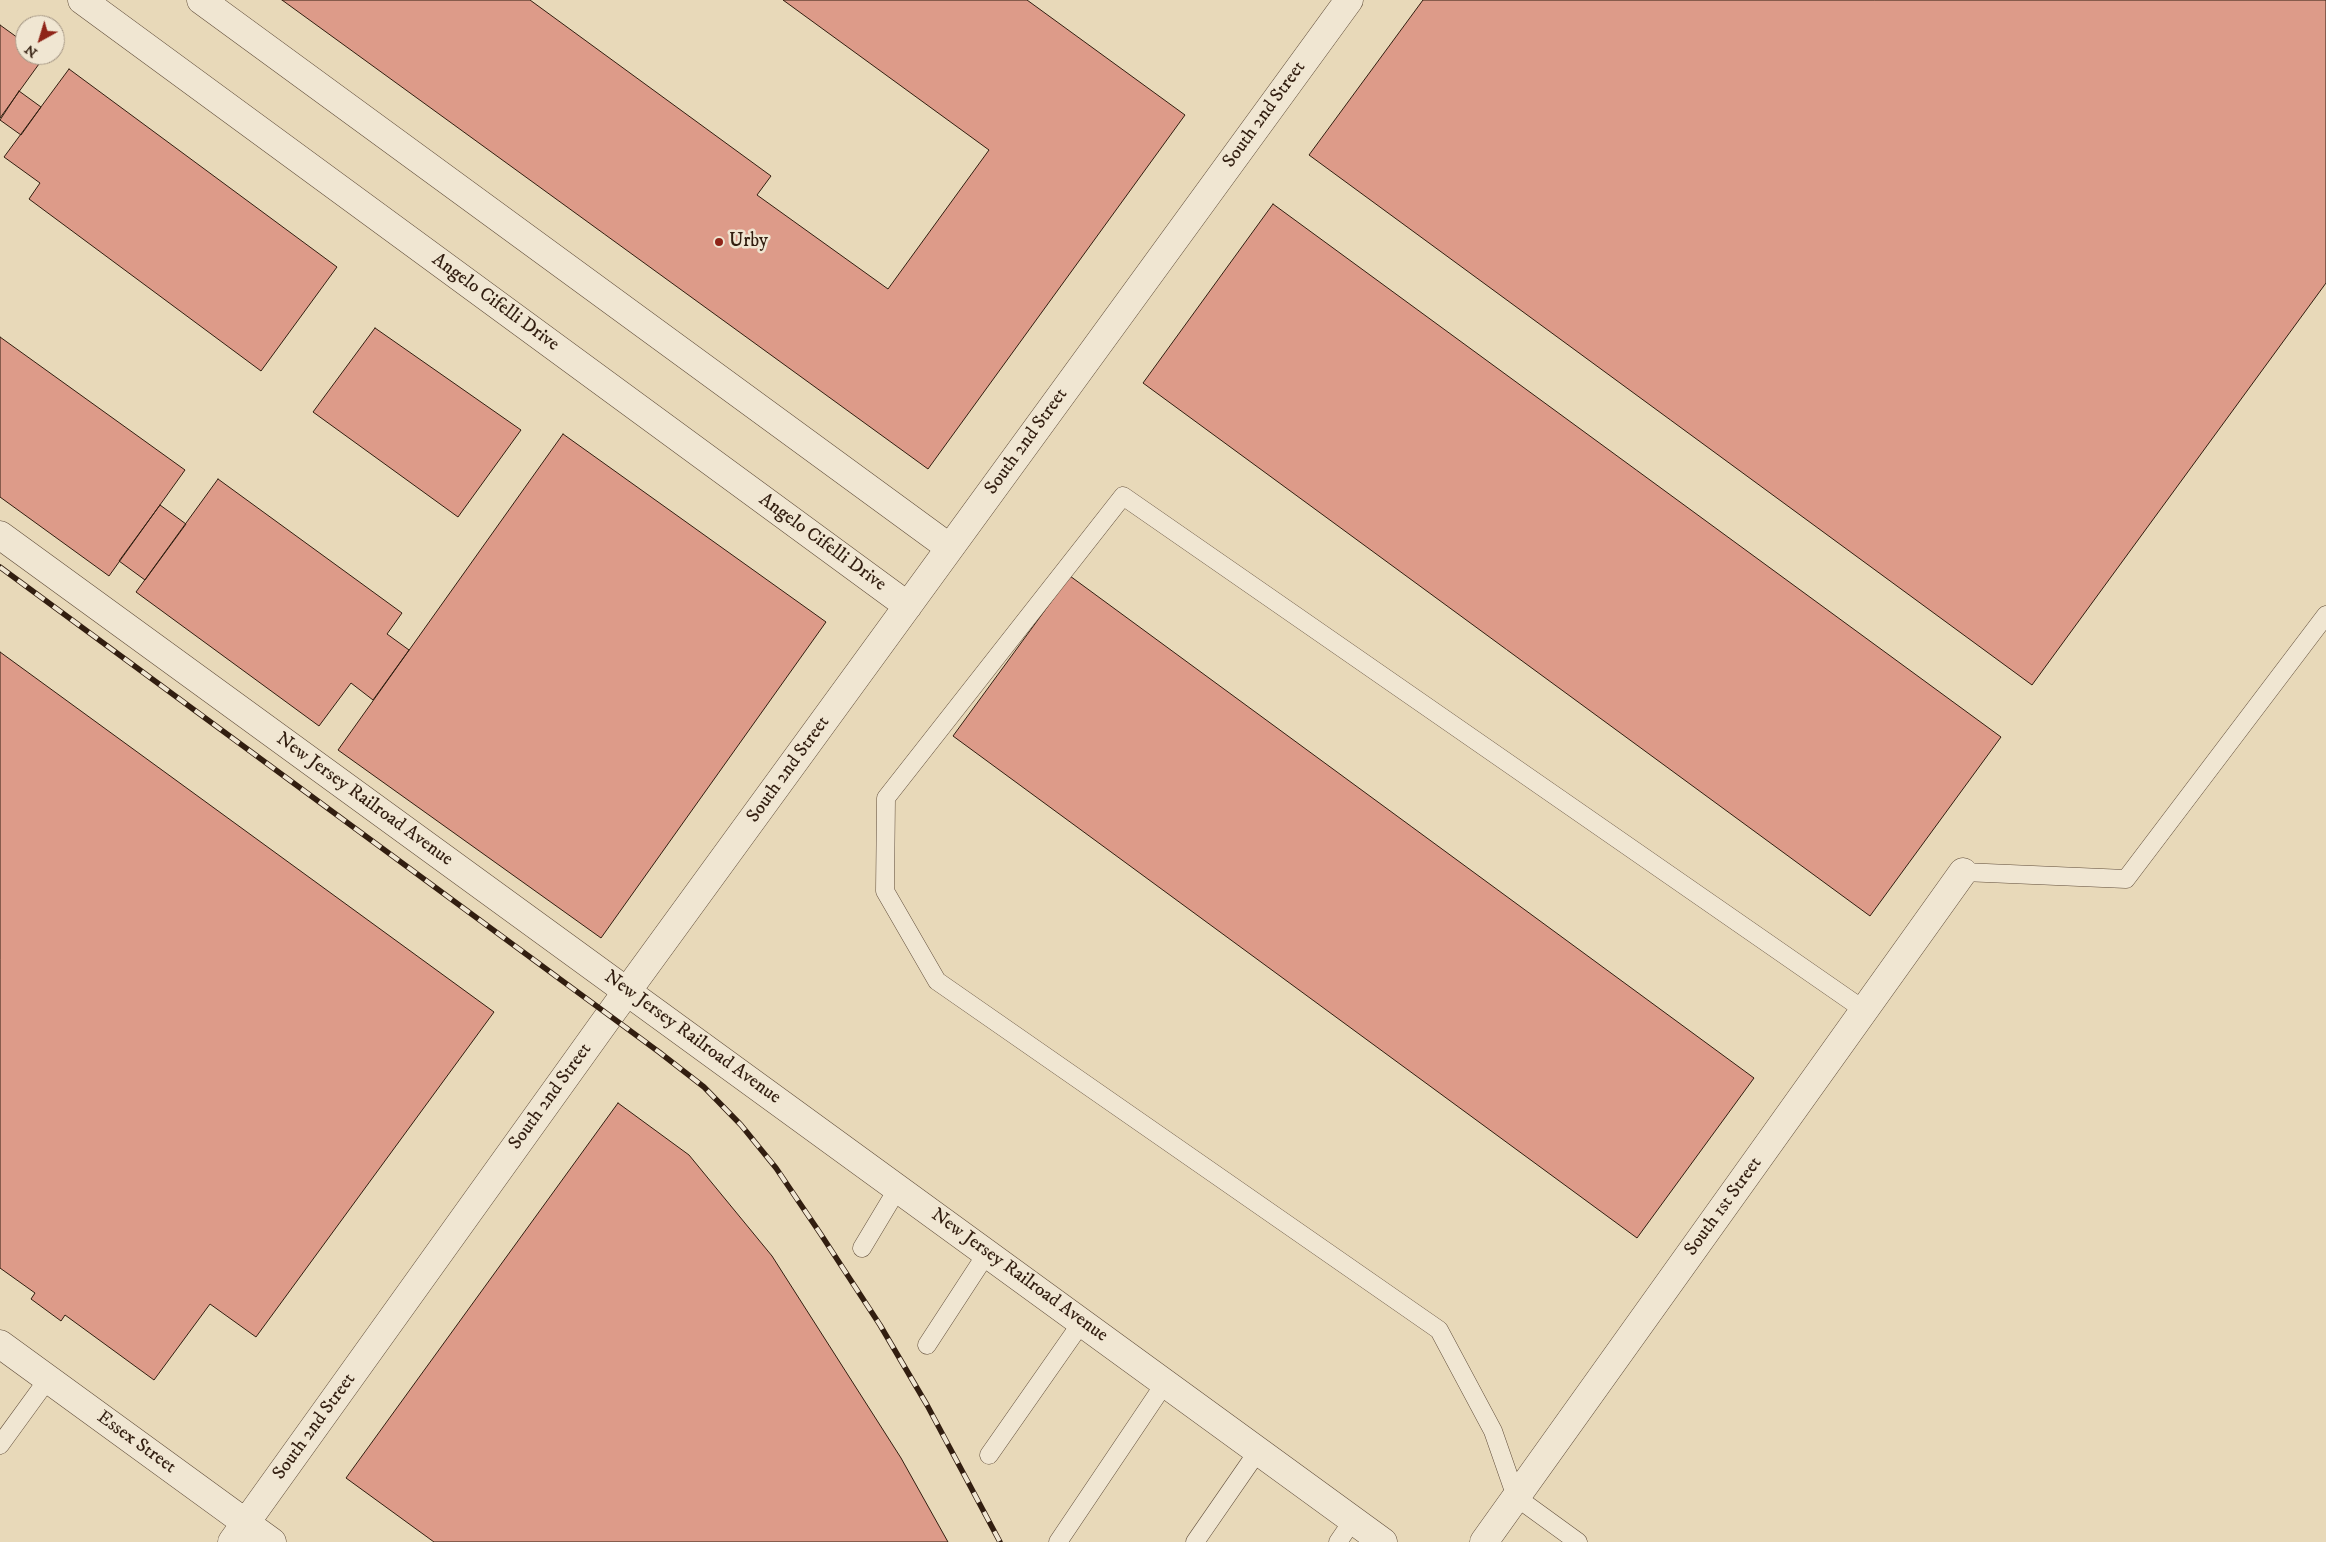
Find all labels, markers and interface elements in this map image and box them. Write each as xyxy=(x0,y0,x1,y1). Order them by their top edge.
north arrow xyxy=(15,15,65,65)
text: N xyxy=(21,40,41,61)
street label: South 2nd Street xyxy=(1219,57,1311,173)
place label: Urby xyxy=(729,231,768,253)
marker: Urby xyxy=(713,236,725,248)
street label: Angelo Cifelli Drive xyxy=(427,249,563,357)
street label: South 2nd Street xyxy=(981,384,1073,500)
street label: Angelo Cifelli Drive xyxy=(754,489,890,597)
street label: South 2nd Street xyxy=(743,712,835,828)
street label: New Jersey Railroad Avenue xyxy=(271,728,457,872)
street label: New Jersey Railroad Avenue xyxy=(599,966,785,1110)
street label: South 2nd Street xyxy=(505,1039,597,1155)
street label: South 1st Street xyxy=(1680,1153,1768,1261)
street label: New Jersey Railroad Avenue xyxy=(926,1204,1112,1348)
street label: South 2nd Street xyxy=(269,1369,361,1485)
street label: Essex Street xyxy=(92,1407,180,1479)

